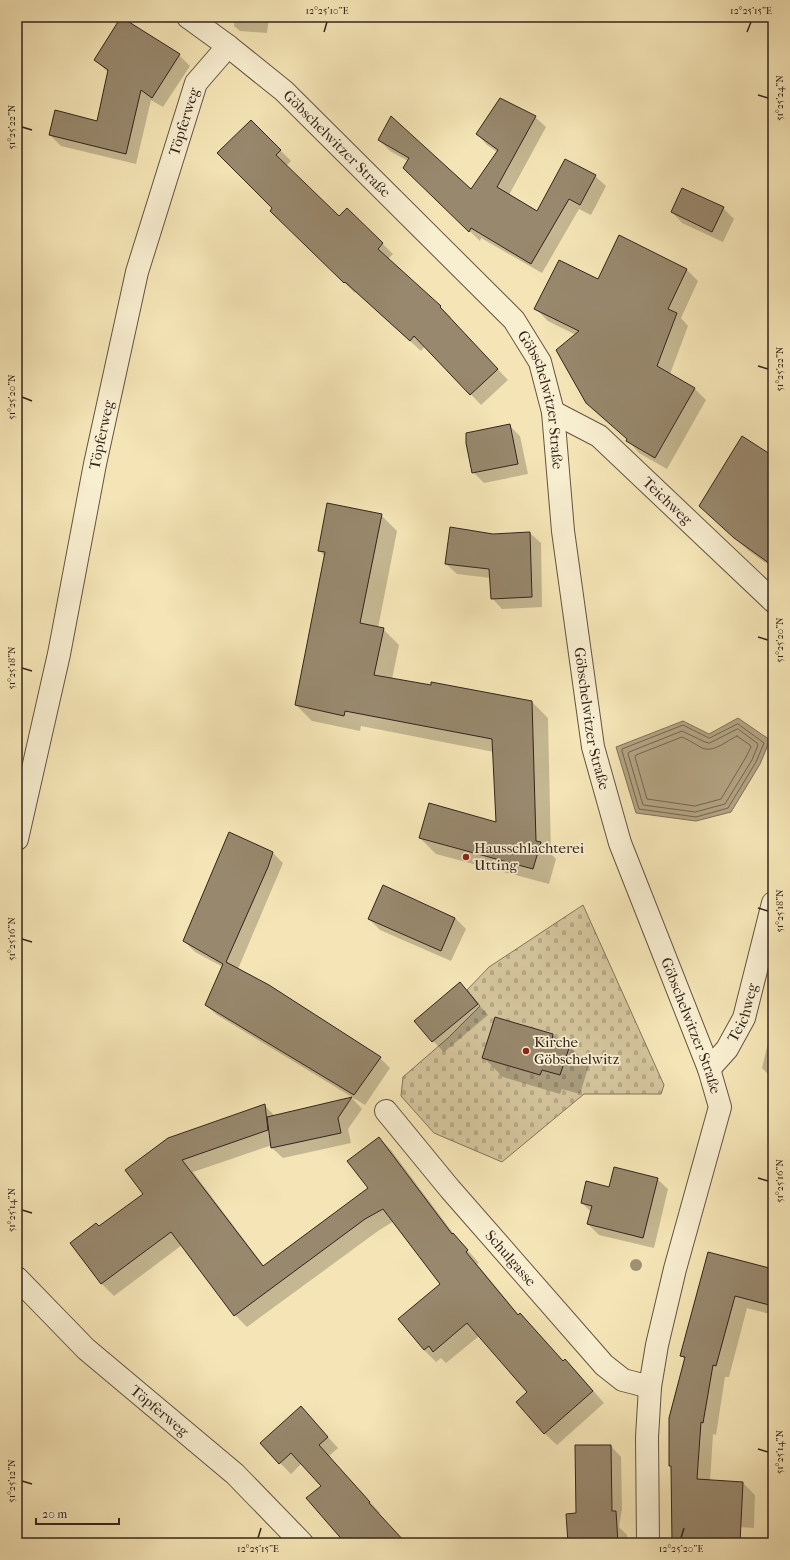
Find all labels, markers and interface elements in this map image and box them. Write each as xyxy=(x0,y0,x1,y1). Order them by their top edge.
text: 12°25'10"E xyxy=(306,5,348,17)
text: 12°25'15"E xyxy=(730,5,772,17)
text: 51°25'24"N xyxy=(774,75,786,121)
street label: Töpferweg xyxy=(165,85,203,158)
street label: Göbschelwitzer Straße xyxy=(279,86,395,202)
text: 51°25'22"N xyxy=(6,104,18,149)
street label: Göbschelwitzer Straße xyxy=(514,327,567,471)
text: 51°25'22"N xyxy=(774,346,786,391)
text: 51°25'20"N xyxy=(6,374,18,420)
street label: Töpferweg xyxy=(85,398,118,471)
street label: Teichweg xyxy=(639,473,697,529)
text: 51°25'20"N xyxy=(774,617,786,663)
text: 51°25'18"N xyxy=(6,646,18,690)
street label: Göbschelwitzer Straße xyxy=(570,646,614,792)
place label: Hausschlachterei Utting xyxy=(474,839,585,874)
marker: Hausschlachterei Utting xyxy=(461,852,471,862)
text: 51°25'18"N xyxy=(774,889,786,933)
text: 51°25'16"N xyxy=(6,917,18,961)
street label: Göbschelwitzer Straße xyxy=(657,955,725,1096)
street label: Teichweg xyxy=(724,980,762,1045)
place label: Kirche Göbschelwitz xyxy=(534,1033,620,1068)
marker: Kirche Göbschelwitz xyxy=(521,1046,531,1056)
text: 51°25'16"N xyxy=(774,1159,786,1203)
text: 51°25'14"N xyxy=(6,1188,18,1232)
street label: Schulgasse xyxy=(481,1227,540,1290)
street label: Töpferweg xyxy=(127,1381,193,1441)
text: 51°25'14"N xyxy=(774,1430,786,1474)
text: 51°25'12"N xyxy=(6,1459,18,1503)
scale bar xyxy=(36,1500,119,1526)
text: 20 m xyxy=(42,1507,67,1521)
text: 12°25'15"E xyxy=(237,1543,279,1555)
text: 12°25'20"E xyxy=(659,1543,703,1555)

